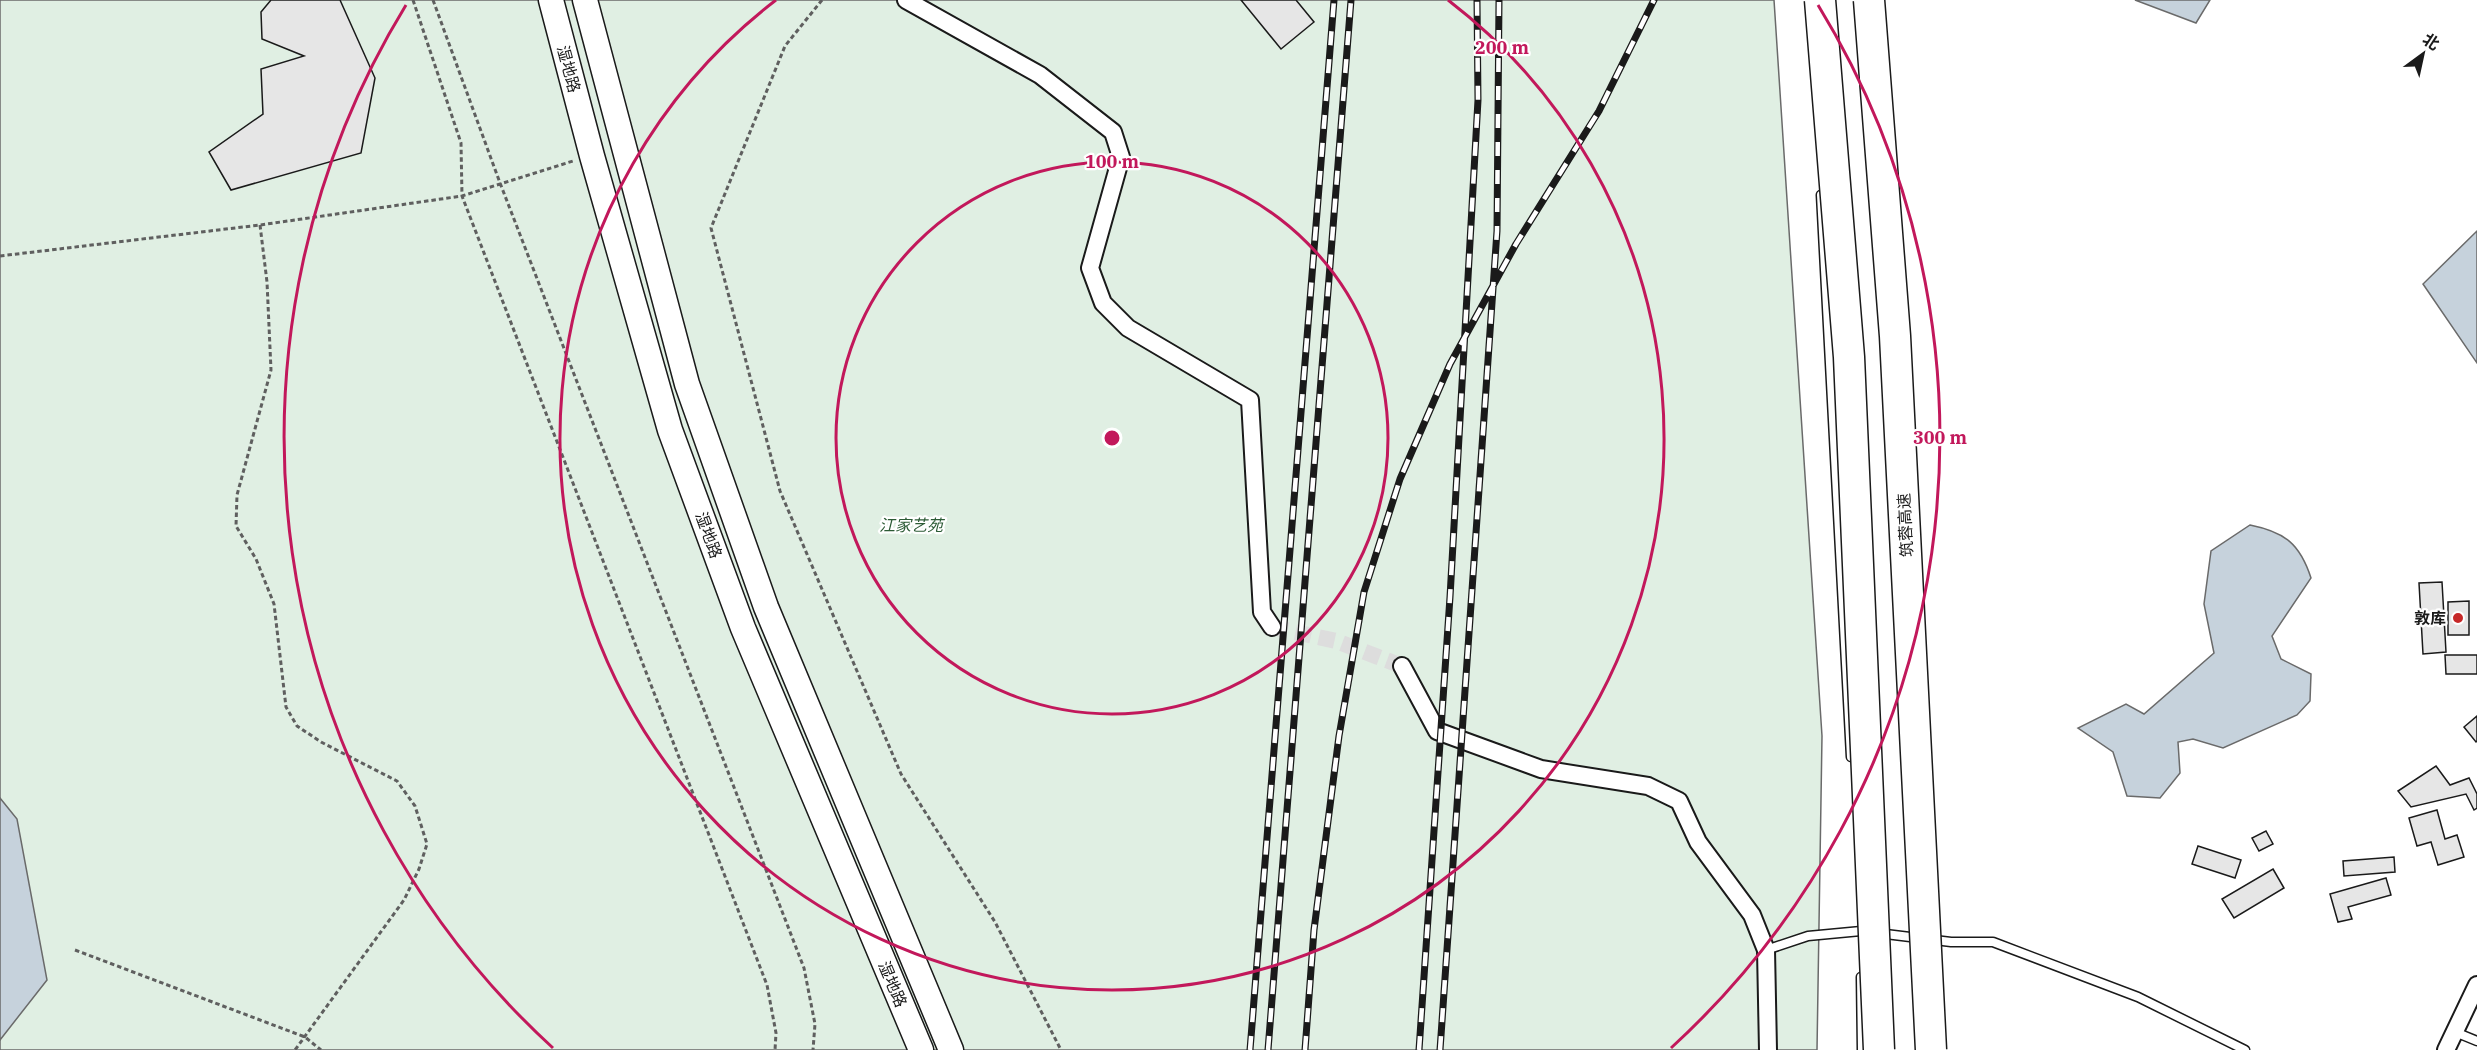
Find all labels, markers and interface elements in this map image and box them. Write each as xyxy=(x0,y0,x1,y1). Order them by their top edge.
north arrow xyxy=(2393,24,2453,84)
text: 北 xyxy=(2419,29,2443,54)
text: 200 m xyxy=(1475,36,1530,59)
street label: 湿地路 xyxy=(553,43,585,95)
text: 100 m xyxy=(1085,150,1140,173)
text: 300 m xyxy=(1913,426,1968,449)
centre of rings xyxy=(1102,428,1122,448)
street label: 筑蓉高速 xyxy=(1893,493,1917,557)
street label: 湿地路 xyxy=(691,509,727,561)
park label: 江家艺苑 xyxy=(879,515,946,535)
place label: 敦库 xyxy=(2414,608,2446,628)
marker: 敦库 xyxy=(2451,611,2465,625)
street label: 湿地路 xyxy=(874,958,912,1010)

